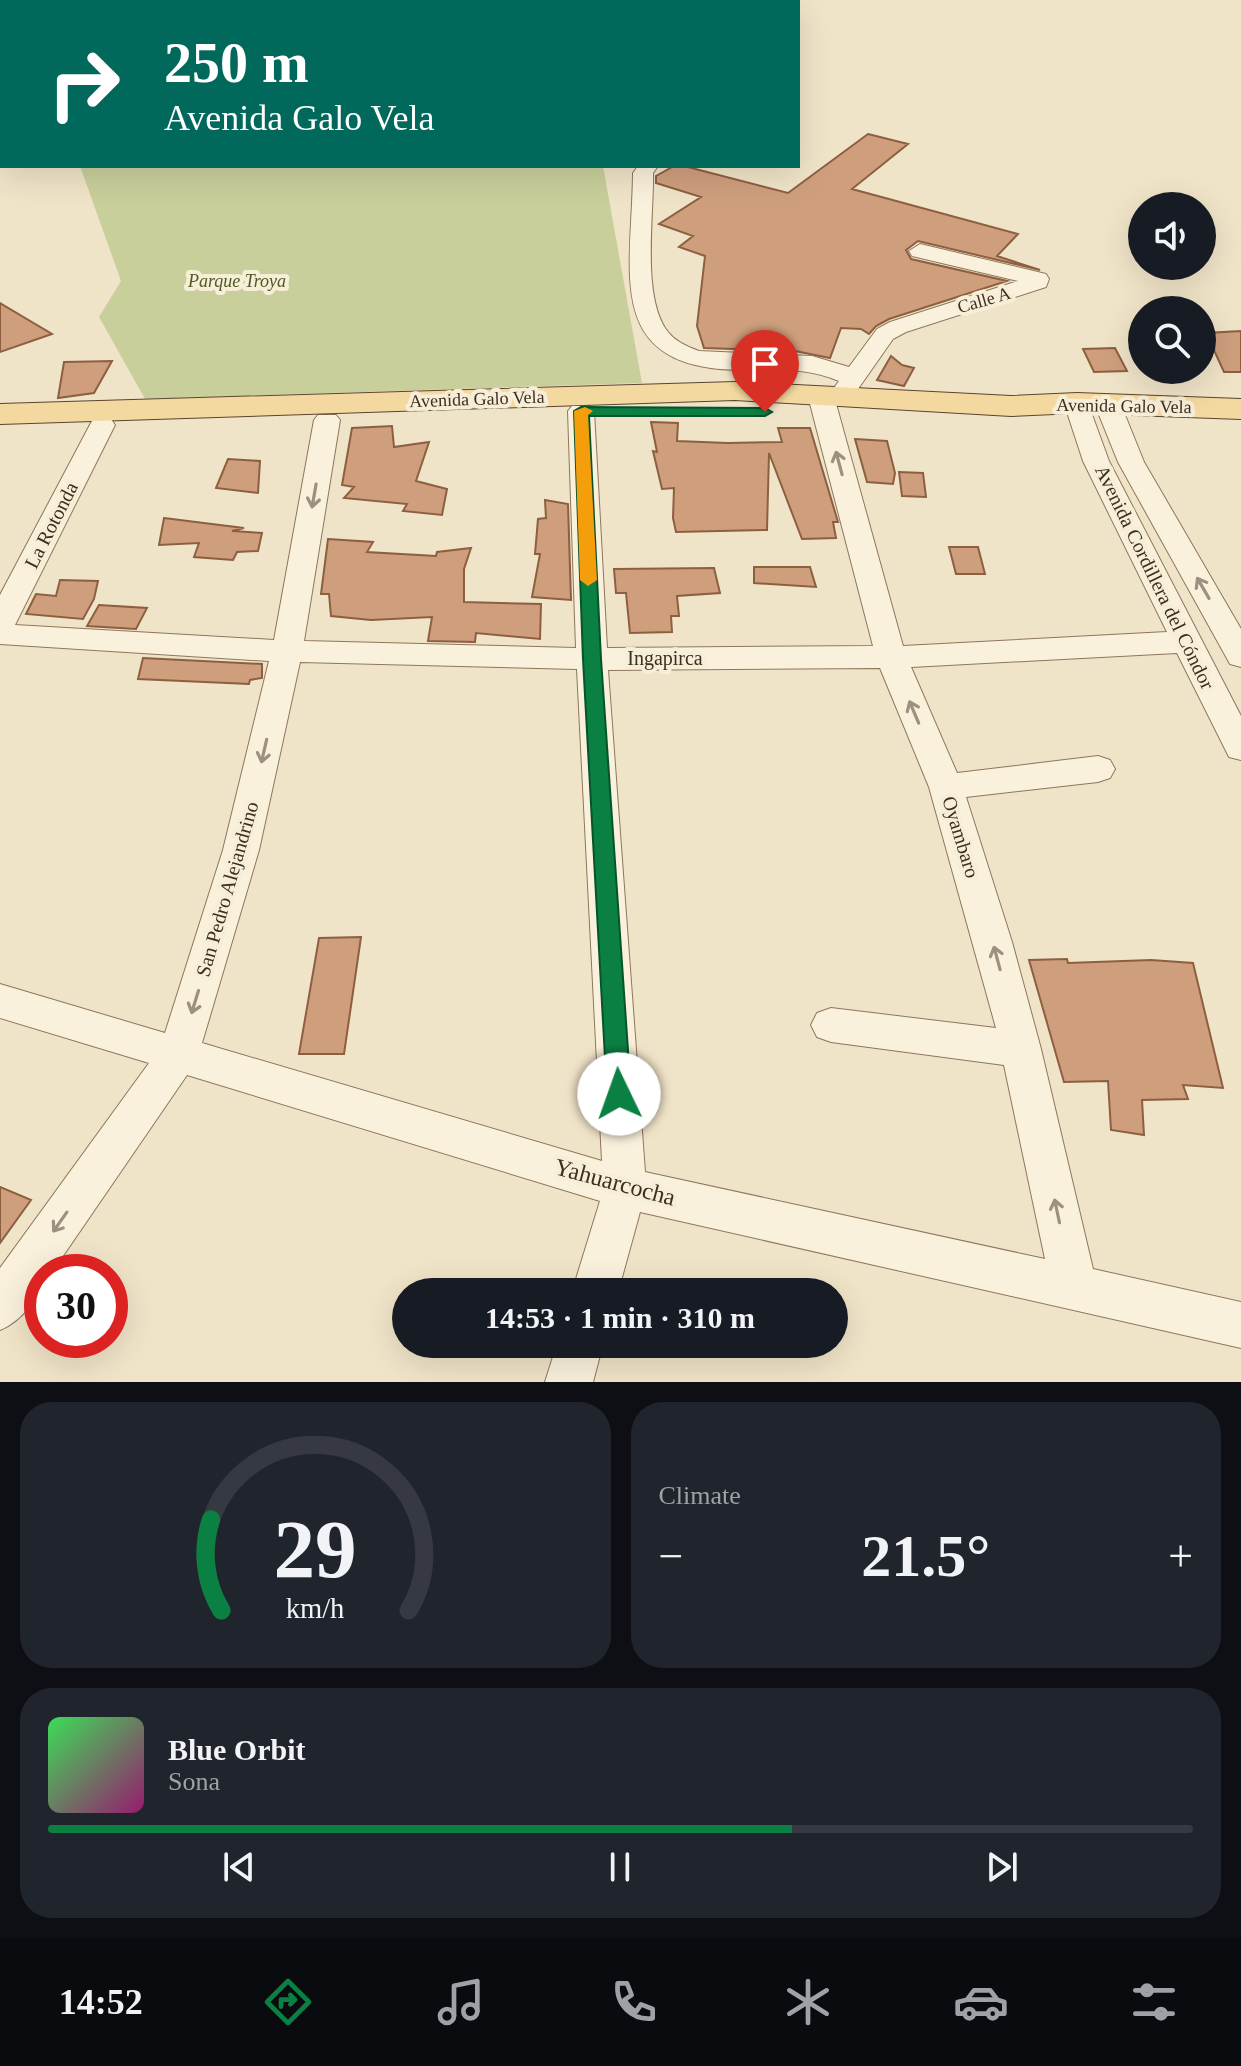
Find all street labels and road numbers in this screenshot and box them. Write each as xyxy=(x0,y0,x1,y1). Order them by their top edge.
street label: Calle A xyxy=(955,283,1013,317)
street label: Avenida Galo Vela xyxy=(409,387,545,411)
street label: Avenida Galo Vela xyxy=(1056,395,1192,417)
street label: Avenida Cordillera del Cóndor xyxy=(1091,461,1219,693)
street label: La Rotonda xyxy=(20,478,82,572)
street label: Ingapirca xyxy=(627,647,703,670)
street label: Oyambaro xyxy=(937,793,984,881)
street label: San Pedro Alejandrino xyxy=(191,799,263,979)
street label: Yahuarcocha xyxy=(552,1153,679,1211)

